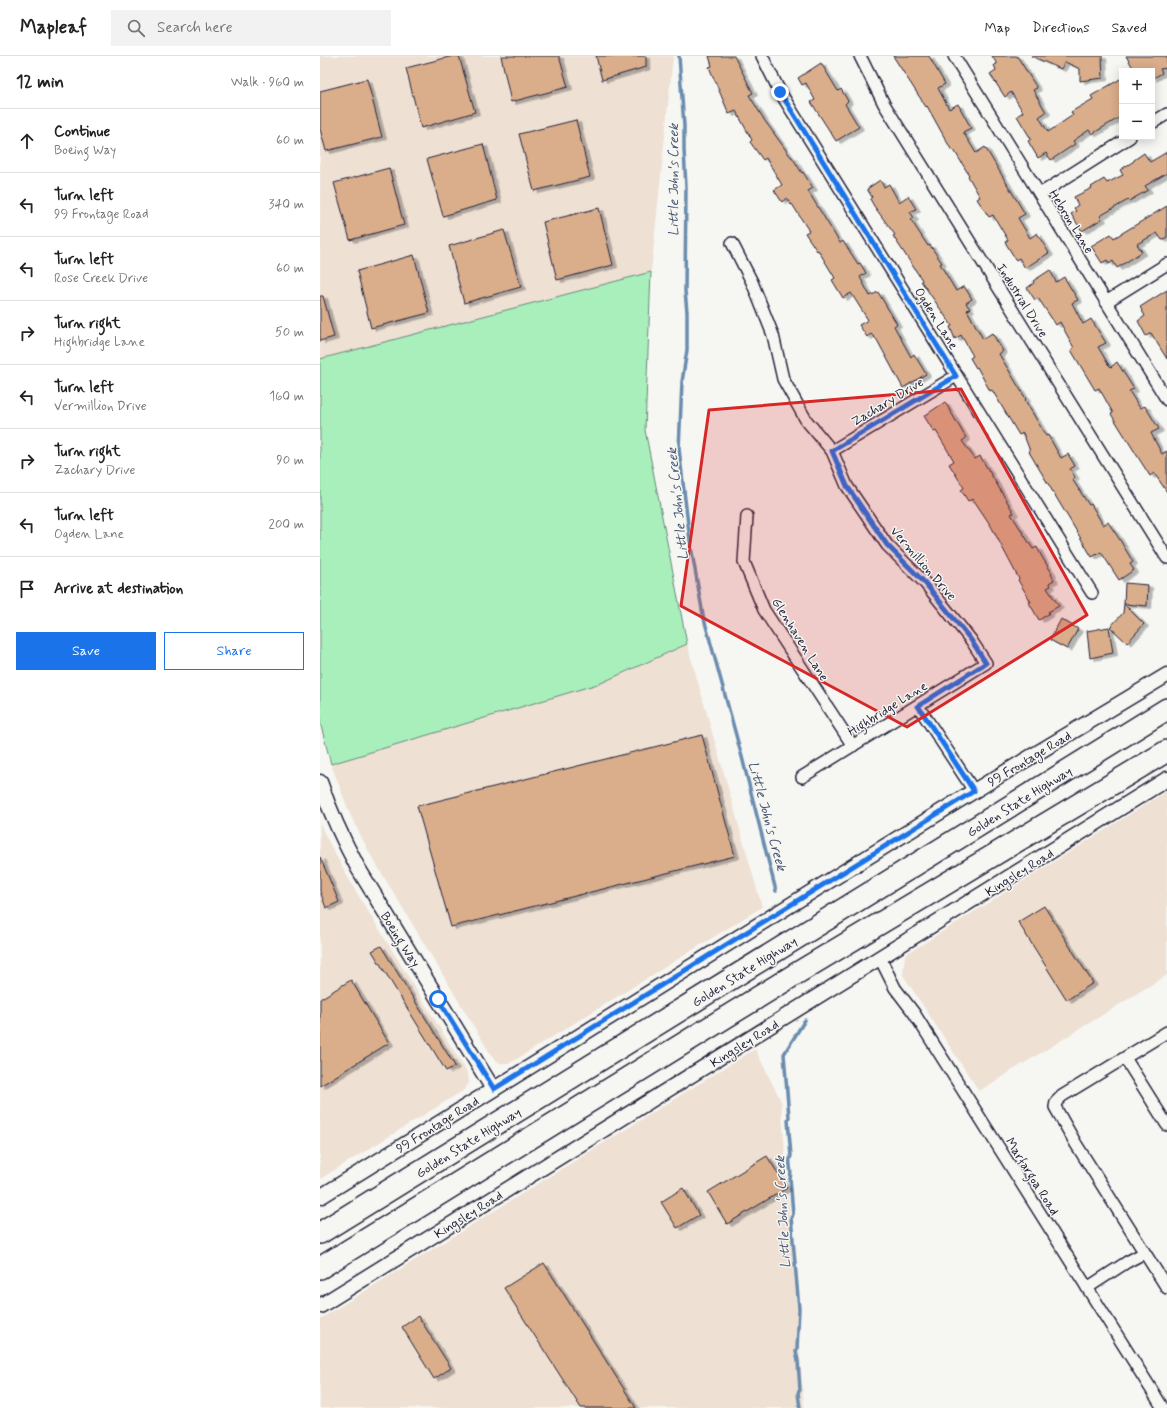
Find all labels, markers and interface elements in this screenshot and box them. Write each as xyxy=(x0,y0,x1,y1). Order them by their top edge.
search box xyxy=(111,10,391,46)
text: Mapleaf xyxy=(20,15,87,40)
icon: search xyxy=(125,17,147,39)
text: Search here xyxy=(157,18,233,38)
text: Map xyxy=(984,19,1010,37)
text: Directions xyxy=(1032,19,1090,37)
text: Saved xyxy=(1112,19,1147,37)
map controls xyxy=(1119,68,1155,140)
button: + xyxy=(1119,68,1155,104)
text: 12 min xyxy=(16,71,64,93)
text: Walk · 960 m xyxy=(231,74,304,91)
route end xyxy=(771,83,789,101)
button: − xyxy=(1119,104,1155,140)
text: Continue xyxy=(54,122,110,142)
water label: Little John's Creek xyxy=(665,123,683,236)
icon: ahead xyxy=(16,130,38,152)
text: 60 m xyxy=(276,132,304,149)
text: Boeing Way xyxy=(54,142,116,159)
text: Turn left xyxy=(54,186,114,206)
street label: Hebron Lane xyxy=(1044,187,1097,257)
icon: left xyxy=(16,194,38,216)
text: 340 m xyxy=(269,196,304,213)
text: 99 Frontage Road xyxy=(54,206,149,223)
text: Turn left xyxy=(54,250,114,270)
icon: left xyxy=(16,258,38,280)
text: 60 m xyxy=(276,260,304,277)
street label: Industrial Drive xyxy=(992,261,1051,341)
text: Rose Creek Drive xyxy=(54,270,148,287)
street label: Ogden Lane xyxy=(910,285,961,353)
text: Turn right xyxy=(54,314,121,334)
icon: right xyxy=(16,322,38,344)
text: 50 m xyxy=(275,324,304,341)
text: Highbridge Lane xyxy=(54,334,145,351)
street label: Zachary Drive xyxy=(849,374,927,431)
text: Turn left xyxy=(54,378,114,398)
icon: left xyxy=(16,386,38,408)
text: 160 m xyxy=(269,388,304,405)
text: Vermillion Drive xyxy=(54,398,147,415)
text: Turn right xyxy=(54,442,121,462)
water label: Little John's Creek xyxy=(663,446,693,561)
icon: right xyxy=(16,450,38,472)
text: 90 m xyxy=(276,452,304,469)
text: Zachary Drive xyxy=(54,462,135,479)
text: Turn left xyxy=(54,506,114,526)
icon: left xyxy=(16,514,38,536)
text: 200 m xyxy=(269,516,304,533)
street label: Vermillion Drive xyxy=(886,523,960,605)
text: Ogden Lane xyxy=(54,526,124,543)
icon: arrive xyxy=(16,578,38,600)
text: Arrive at destination xyxy=(54,579,183,599)
street label: Glenhaven Lane xyxy=(767,595,832,685)
button: Save xyxy=(16,632,156,670)
button: Share xyxy=(164,632,304,670)
street label: Highbridge Lane xyxy=(845,678,932,742)
street label: 99 Frontage Road xyxy=(985,728,1075,792)
water label: Little John's Creek xyxy=(744,760,791,874)
street label: Golden State Highway xyxy=(964,763,1076,842)
street label: Kingsley Road xyxy=(982,845,1058,902)
street label: Boeing Way xyxy=(374,909,423,972)
street label: Golden State Highway xyxy=(689,933,801,1012)
route start xyxy=(429,990,447,1008)
street label: Kingsley Road xyxy=(707,1016,783,1073)
street label: 99 Frontage Road xyxy=(393,1093,483,1158)
street label: Golden State Highway xyxy=(413,1104,525,1183)
street label: Marfargoa Road xyxy=(999,1135,1062,1220)
water label: Little John's Creek xyxy=(771,1154,795,1269)
street label: Kingsley Road xyxy=(431,1187,507,1244)

